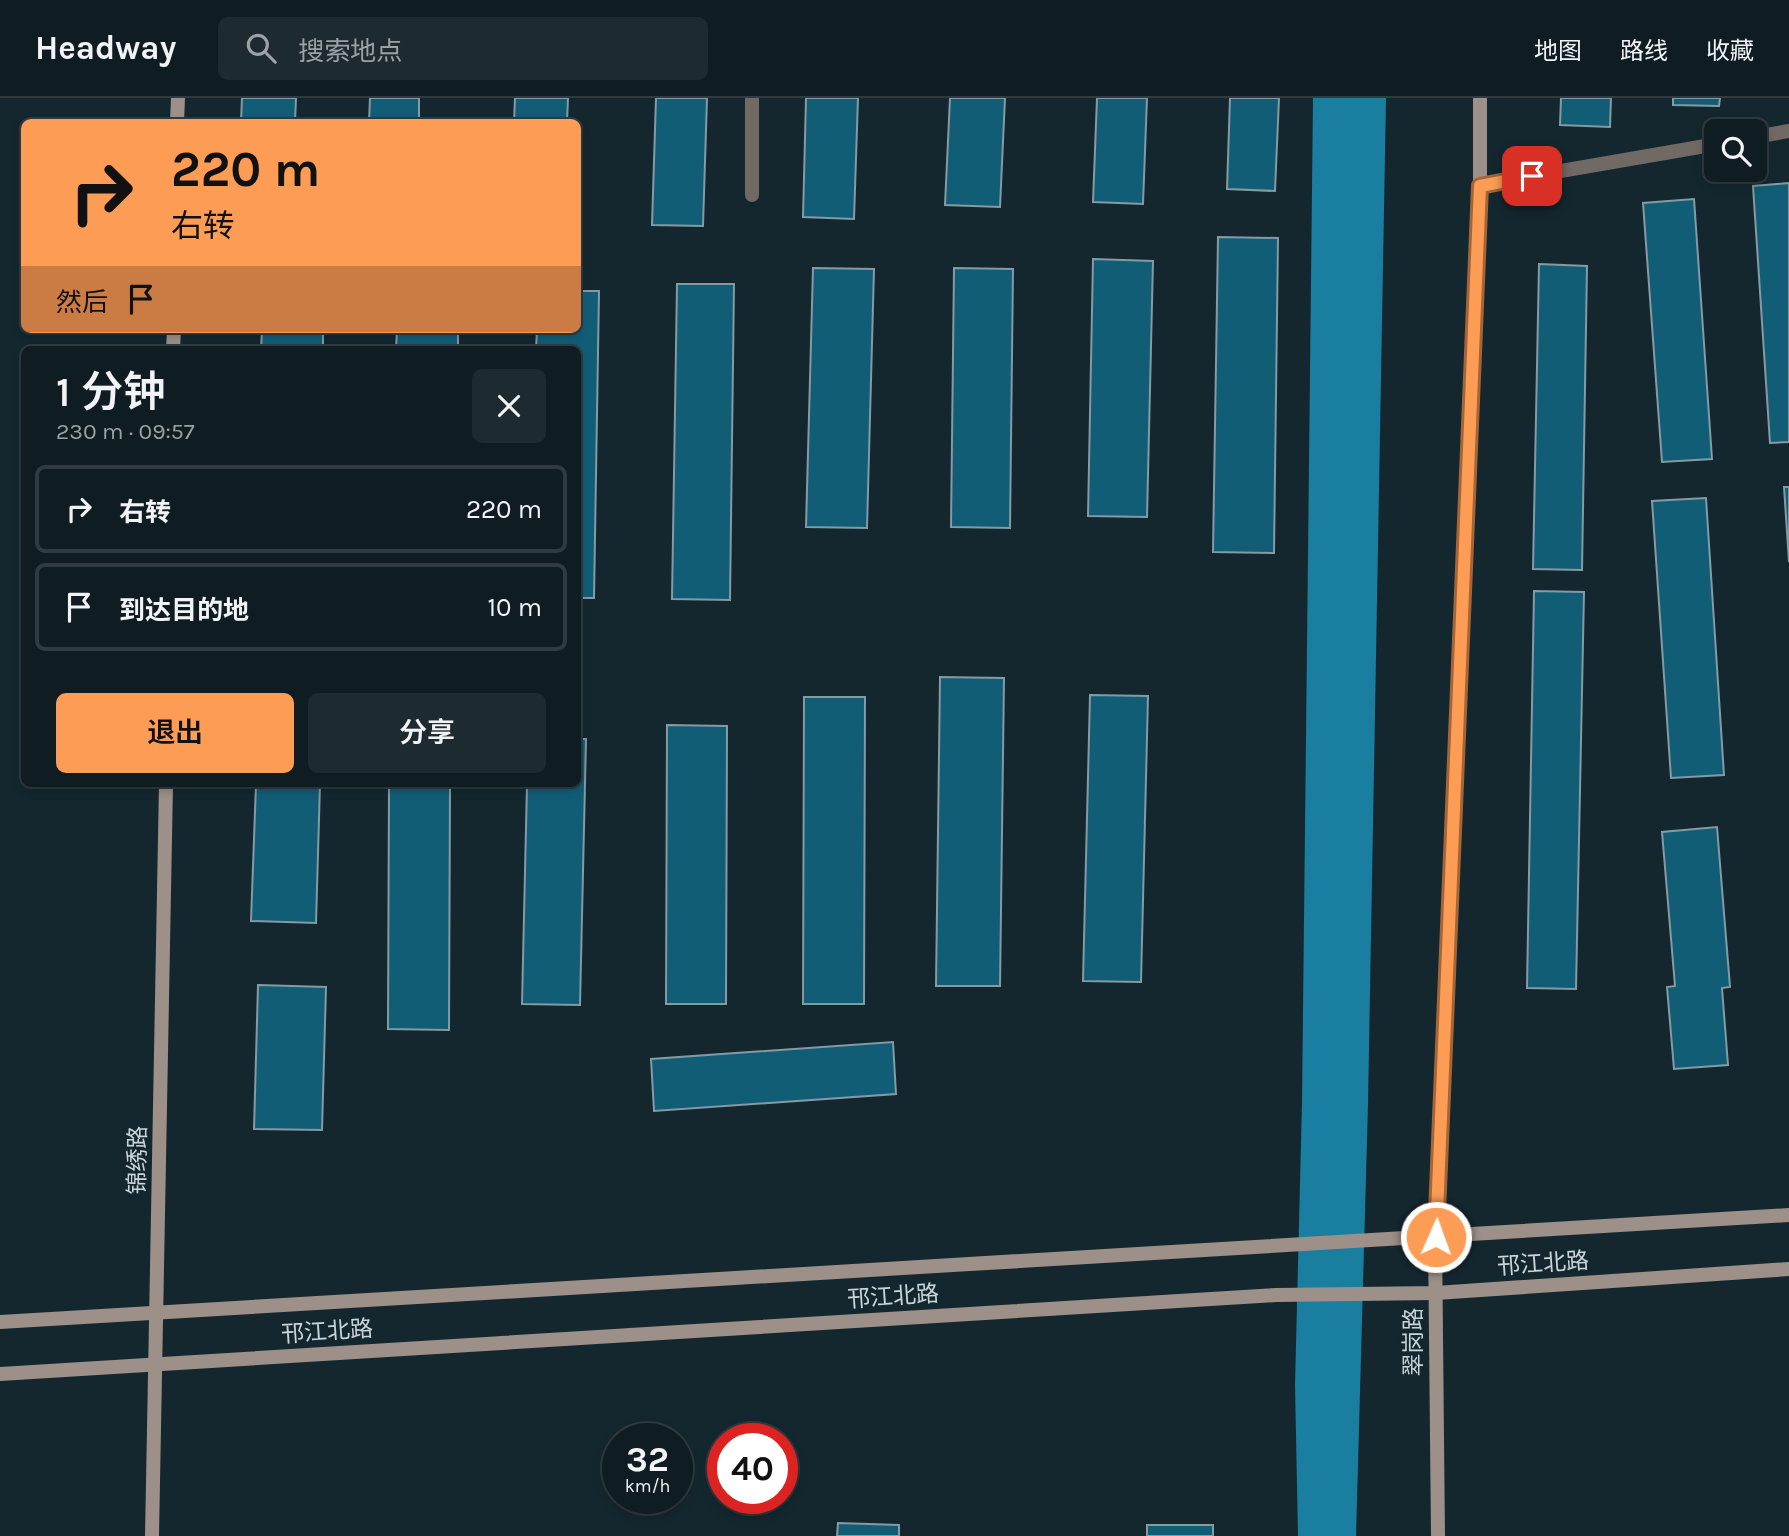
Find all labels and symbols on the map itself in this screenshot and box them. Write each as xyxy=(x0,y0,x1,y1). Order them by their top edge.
pin xyxy=(1502,146,1562,206)
street label: 锦绣路 xyxy=(123,1125,152,1195)
position arrow xyxy=(1399,1200,1473,1274)
street label: 邗江北路 xyxy=(1496,1247,1590,1280)
street label: 邗江北路 xyxy=(846,1280,940,1313)
street label: 翠岗路 xyxy=(1400,1308,1427,1377)
street label: 邗江北路 xyxy=(280,1315,374,1348)
speed limit sign: 40 xyxy=(707,1423,798,1514)

